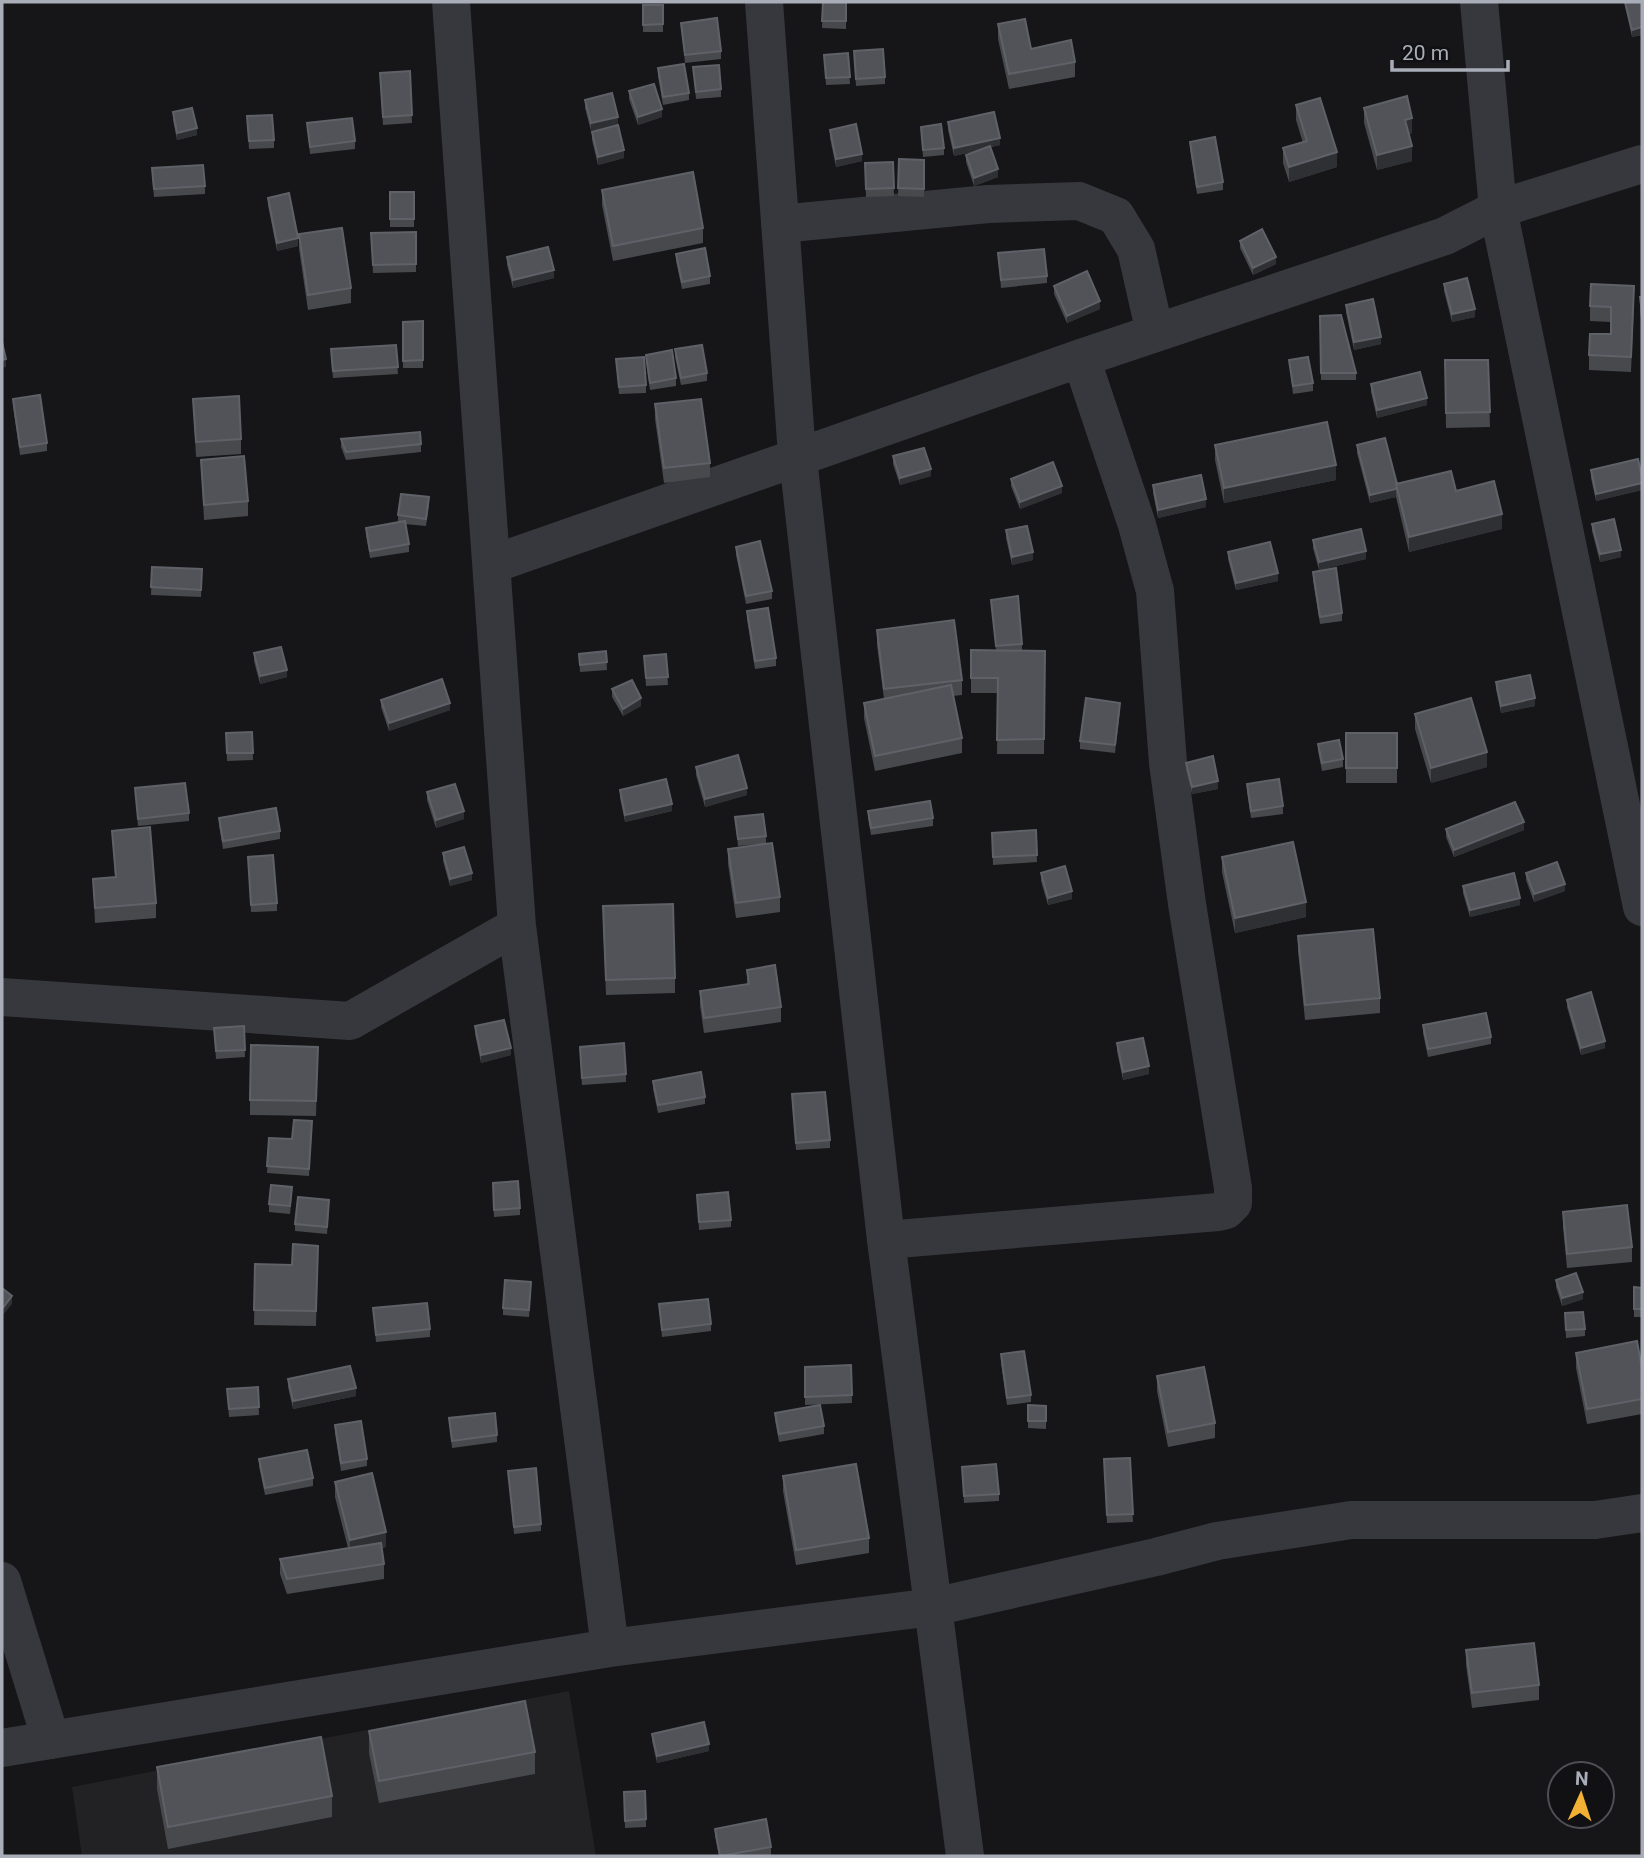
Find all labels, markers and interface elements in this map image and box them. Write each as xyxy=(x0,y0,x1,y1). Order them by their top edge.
scale bar xyxy=(1392,28,1508,72)
text: 20 m xyxy=(1402,41,1449,65)
north arrow xyxy=(1546,1760,1616,1830)
text: N xyxy=(1575,1767,1589,1790)

